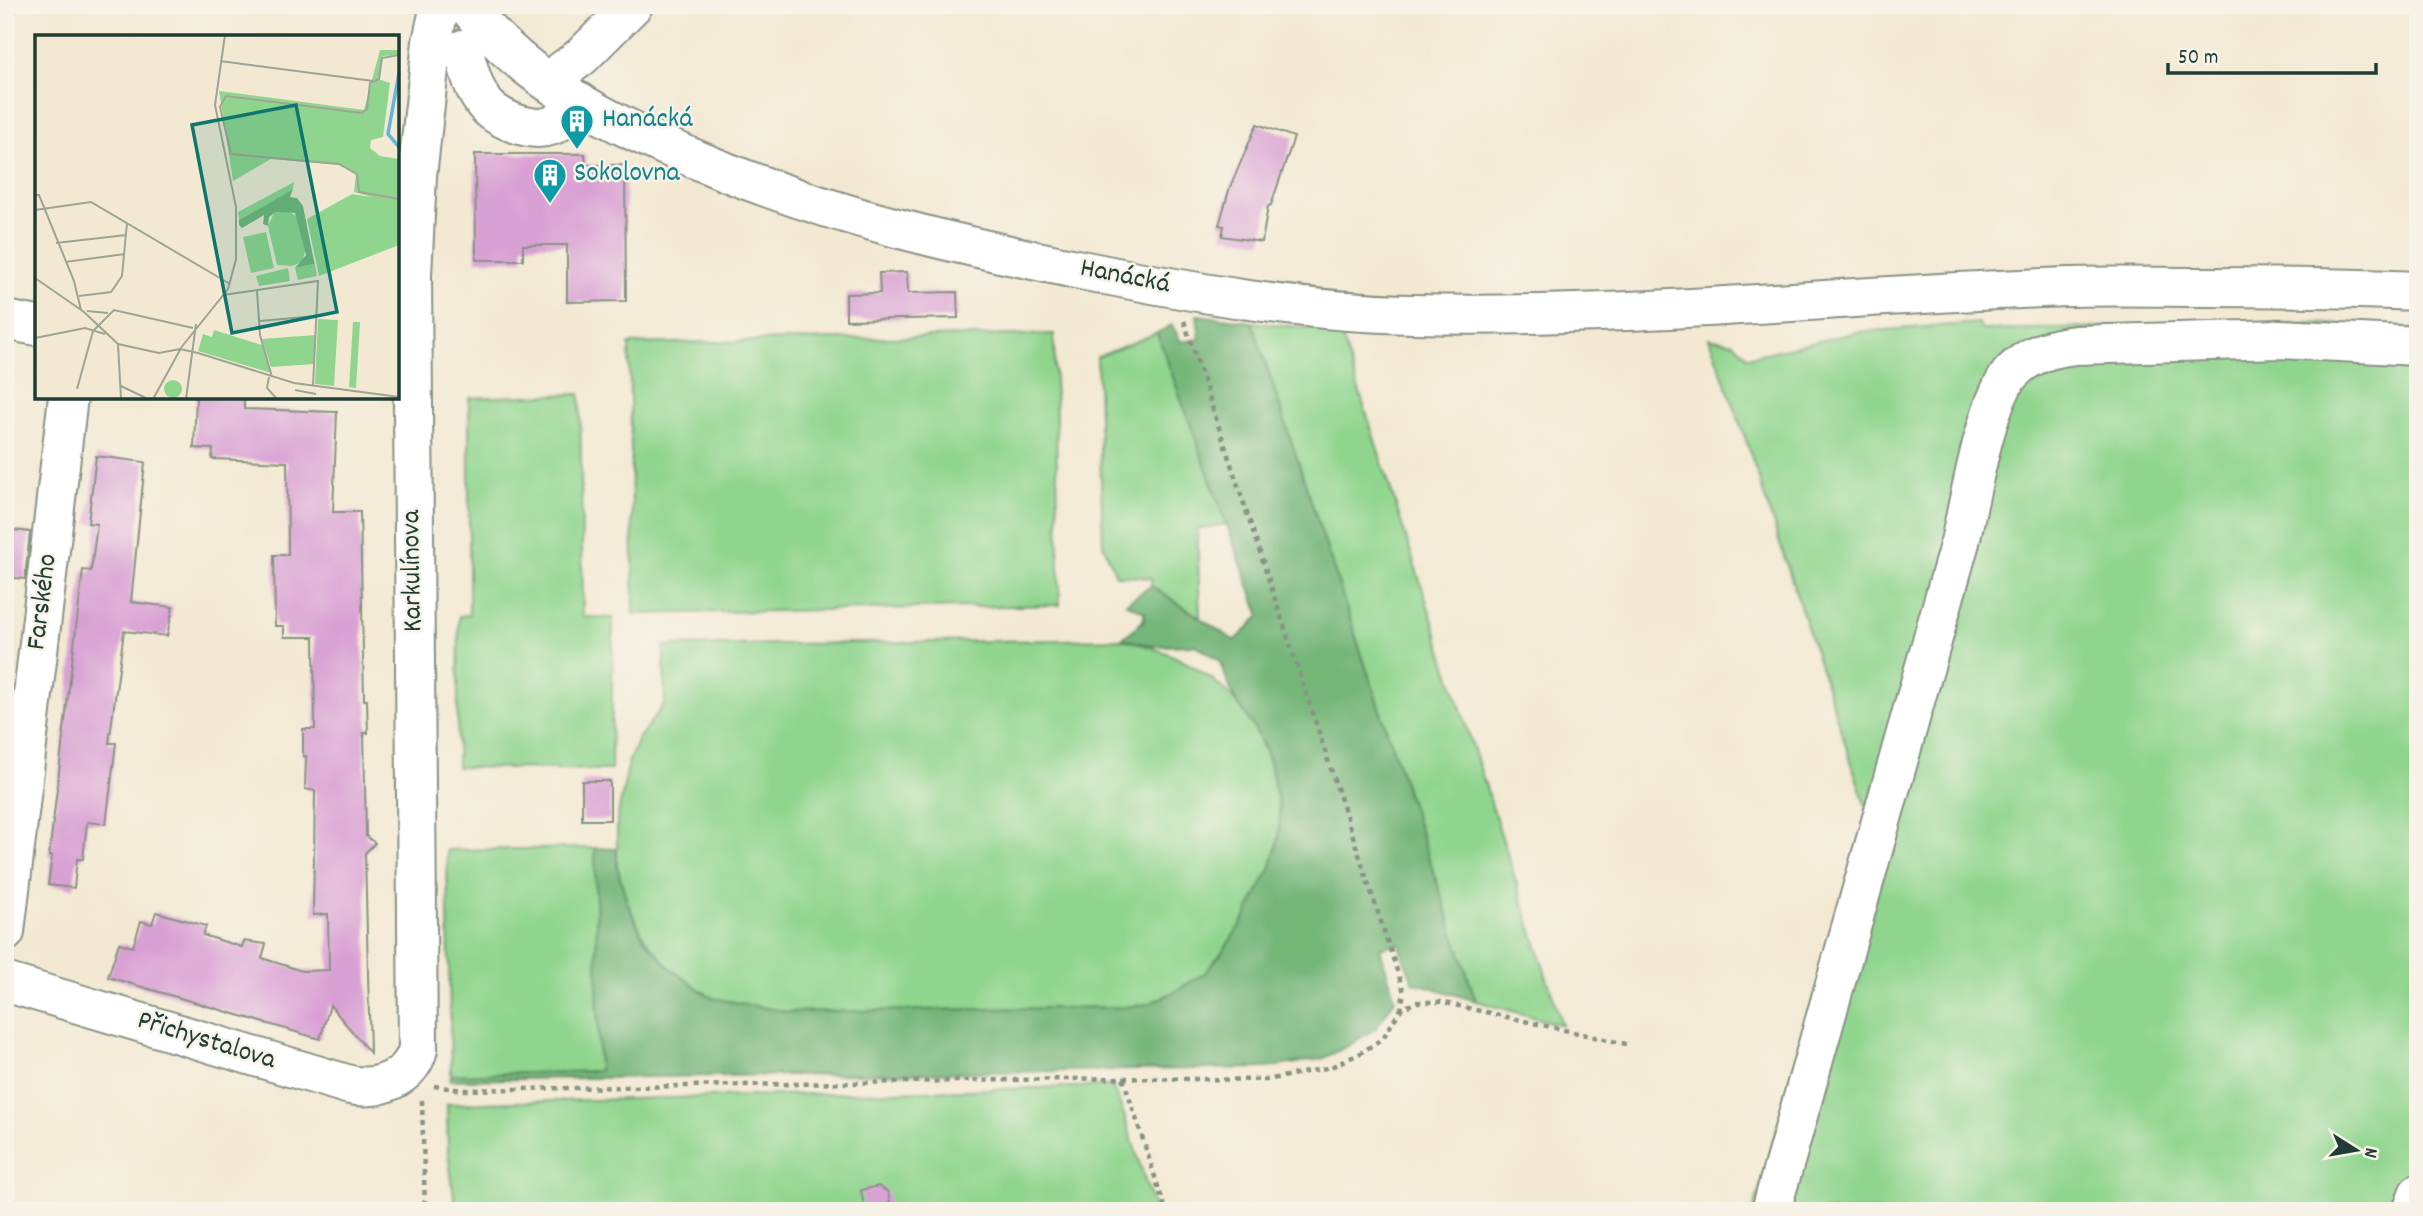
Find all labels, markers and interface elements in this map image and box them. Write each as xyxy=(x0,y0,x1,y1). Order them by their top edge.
scale bar xyxy=(2168,32,2376,76)
inset map xyxy=(35,35,399,399)
text: 50 m xyxy=(2178,44,2218,74)
place label: Hanácká xyxy=(602,101,693,141)
building icon: Hanácká xyxy=(558,102,596,151)
place label: Sokolovna xyxy=(574,155,680,195)
building icon: Sokolovna xyxy=(531,156,569,205)
street label: Hanácká xyxy=(1076,250,1174,306)
street label: Karkulínova xyxy=(393,509,435,632)
street label: Farského xyxy=(18,552,70,652)
street label: Přichystalova xyxy=(132,1002,281,1082)
north arrow xyxy=(2322,1114,2392,1184)
text: N xyxy=(2355,1145,2383,1160)

